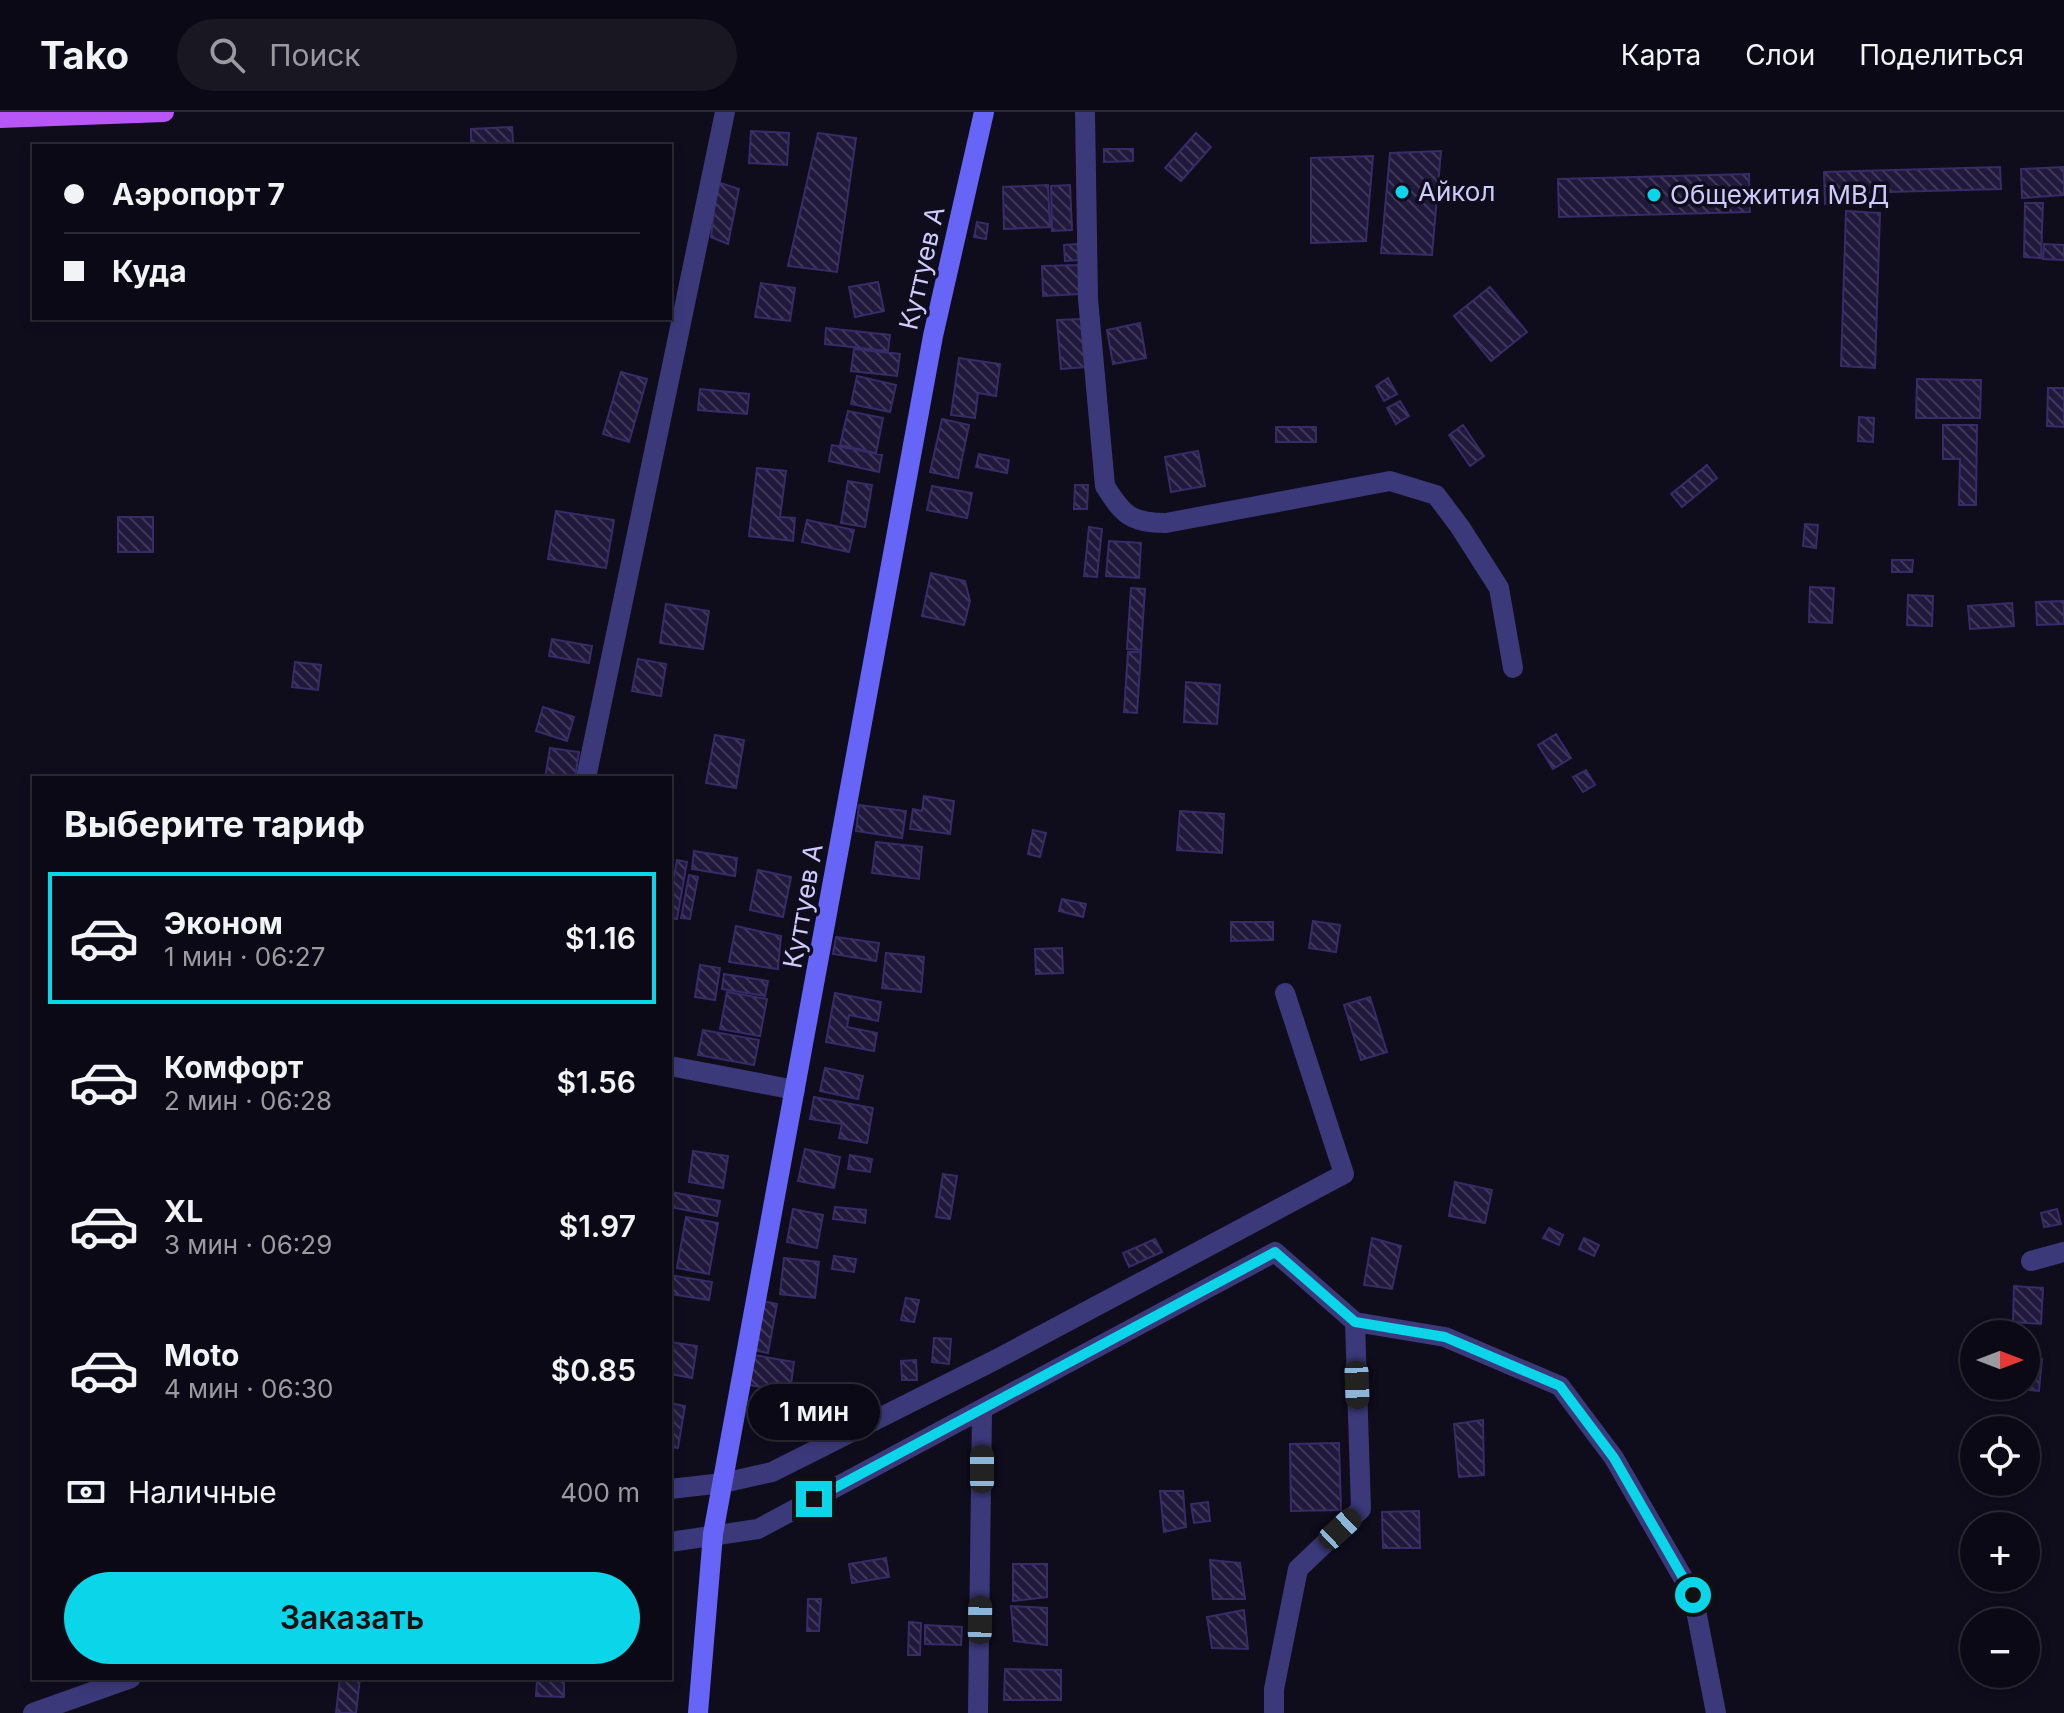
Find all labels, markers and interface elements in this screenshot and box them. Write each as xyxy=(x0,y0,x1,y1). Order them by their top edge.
search box xyxy=(177,19,737,91)
text: Tako xyxy=(40,32,129,78)
icon: search xyxy=(205,33,249,77)
text: Поиск xyxy=(269,37,361,73)
text: Карта xyxy=(1621,38,1701,72)
text: Слои xyxy=(1745,38,1815,72)
text: Поделиться xyxy=(1859,38,2024,72)
text: Аэропорт 7 xyxy=(112,176,285,212)
place label: Айкол xyxy=(1418,176,1495,207)
place label: Общежития МВД xyxy=(1670,179,1889,210)
marker: Айкол xyxy=(1393,183,1411,201)
marker: Общежития МВД xyxy=(1645,186,1663,204)
street label: Куттуев А xyxy=(892,203,951,333)
text: Куда xyxy=(112,253,187,289)
text: Выберите тариф xyxy=(64,802,365,846)
street label: Куттуев А xyxy=(776,841,829,970)
icon: car xyxy=(68,902,140,974)
text: Эконом xyxy=(164,905,283,941)
text: $1.16 xyxy=(565,920,636,956)
text: 1 мин · 06:27 xyxy=(164,941,325,972)
icon: car xyxy=(68,1046,140,1118)
text: Комфорт xyxy=(164,1049,303,1085)
text: $1.56 xyxy=(556,1064,636,1100)
text: 2 мин · 06:28 xyxy=(164,1085,332,1116)
icon: car xyxy=(68,1190,140,1262)
text: XL xyxy=(164,1193,203,1229)
text: $1.97 xyxy=(559,1208,636,1244)
text: 3 мин · 06:29 xyxy=(164,1229,332,1260)
north arrow xyxy=(1960,1320,2040,1400)
map controls xyxy=(1960,1320,2040,1688)
icon: car xyxy=(68,1334,140,1406)
text: Moto xyxy=(164,1337,239,1373)
text: $0.85 xyxy=(551,1352,636,1388)
car xyxy=(1344,1361,1370,1409)
text: 4 мин · 06:30 xyxy=(164,1373,333,1404)
callout: 1 мин xyxy=(748,1383,880,1439)
text: 1 мин xyxy=(779,1396,849,1427)
button: locate xyxy=(1960,1416,2040,1496)
car xyxy=(970,1445,994,1493)
icon: cash xyxy=(64,1470,108,1514)
text: Наличные xyxy=(128,1474,277,1510)
text: 400 m xyxy=(560,1477,640,1508)
route end xyxy=(796,1481,832,1517)
car xyxy=(1314,1504,1366,1554)
button: + xyxy=(1960,1512,2040,1592)
button: Заказать xyxy=(64,1572,640,1664)
route start xyxy=(1675,1577,1711,1613)
car xyxy=(968,1596,992,1644)
button: − xyxy=(1960,1608,2040,1688)

